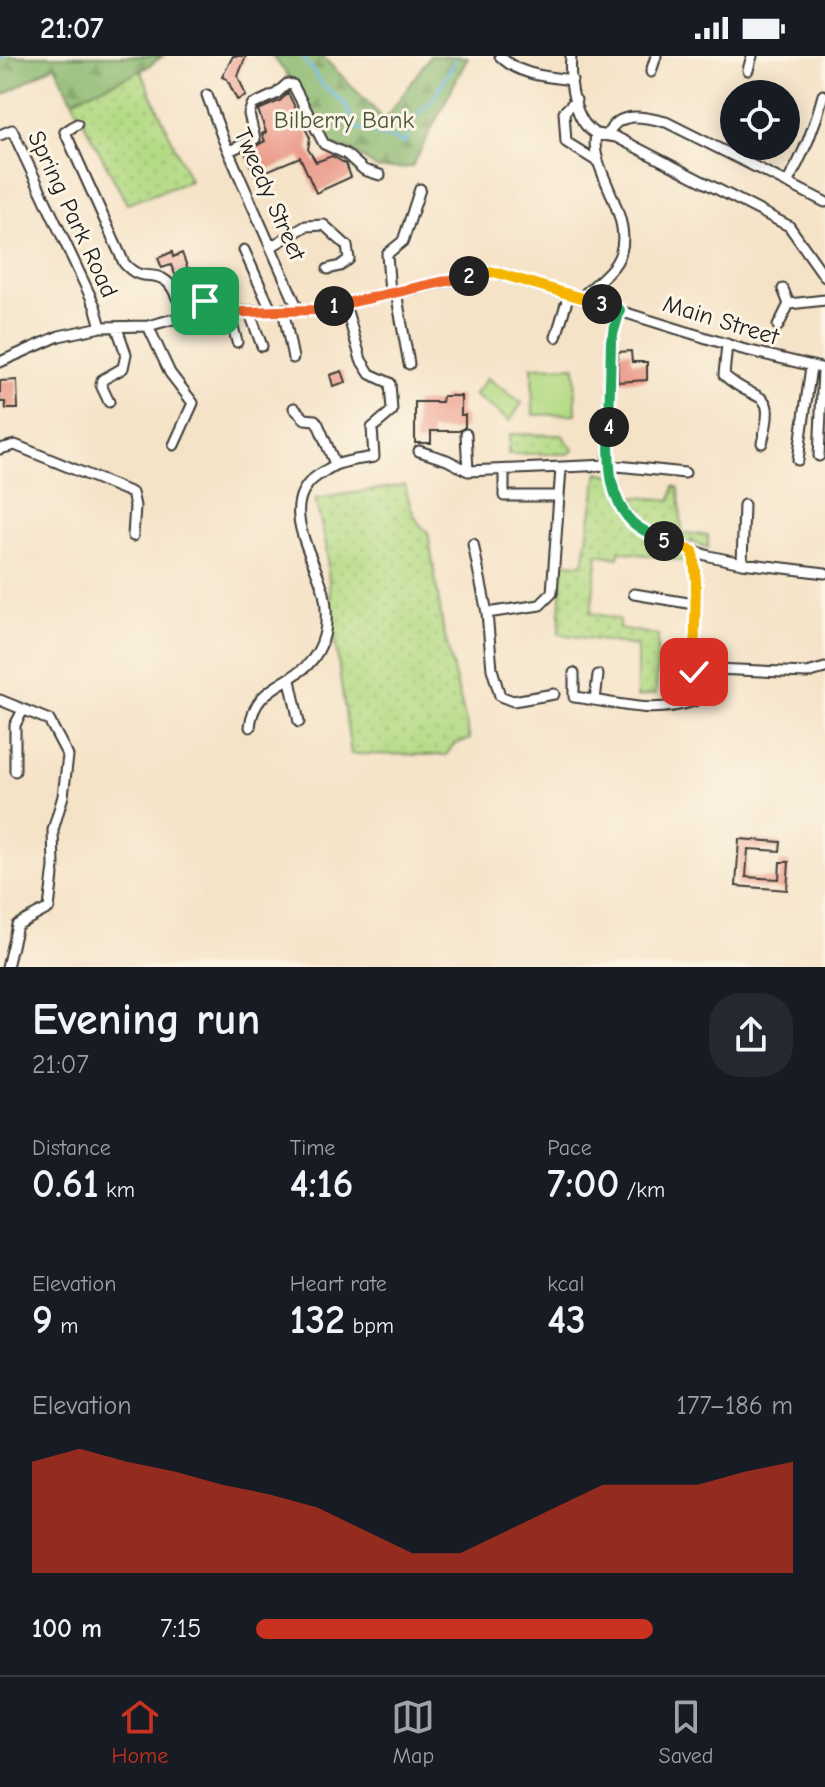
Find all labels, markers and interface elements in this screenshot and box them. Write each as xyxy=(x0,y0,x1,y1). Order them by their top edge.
text: 21:07 xyxy=(40,11,104,46)
map controls xyxy=(720,80,800,160)
button: locate xyxy=(720,80,800,160)
park label: Bilberry Bank xyxy=(274,106,415,134)
street label: Tweedy Street xyxy=(228,123,312,266)
street label: Spring Park Road xyxy=(22,126,124,302)
pin: 2 xyxy=(449,256,489,296)
text: 2 xyxy=(464,263,474,289)
pin xyxy=(171,267,239,335)
icon: arrive xyxy=(183,279,227,323)
pin: 3 xyxy=(582,284,622,324)
pin: 1 xyxy=(314,286,354,326)
street label: Main Street xyxy=(660,289,783,351)
text: 3 xyxy=(597,291,607,317)
text: 1 xyxy=(330,293,338,319)
pin: 4 xyxy=(589,407,629,447)
text: 4 xyxy=(604,414,614,440)
pin: 5 xyxy=(644,521,684,561)
text: 5 xyxy=(658,528,670,554)
pin xyxy=(660,638,728,706)
icon: check xyxy=(672,650,716,694)
button: share xyxy=(709,993,793,1077)
text: Evening run xyxy=(32,994,260,1045)
text: 21:07 xyxy=(32,1050,89,1080)
text: Distance xyxy=(32,1135,111,1161)
text: Time xyxy=(290,1135,335,1161)
text: Pace xyxy=(547,1135,592,1161)
text: 0.61 xyxy=(32,1161,99,1207)
text: 4:16 xyxy=(290,1161,353,1207)
text: 7:00 xyxy=(547,1161,619,1207)
text: km xyxy=(99,1177,135,1203)
text: /km xyxy=(619,1177,665,1203)
text: Elevation xyxy=(32,1271,116,1297)
text: Heart rate xyxy=(290,1271,387,1297)
text: kcal xyxy=(547,1271,584,1297)
text: 9 xyxy=(32,1297,53,1343)
text: 132 xyxy=(290,1297,345,1343)
text: 43 xyxy=(547,1297,586,1343)
text: m xyxy=(53,1313,78,1339)
text: bpm xyxy=(345,1313,394,1339)
text: Elevation xyxy=(32,1391,132,1421)
text: 177–186 m xyxy=(677,1391,793,1421)
text: 100 m xyxy=(32,1614,102,1644)
text: 7:15 xyxy=(160,1614,201,1644)
tab: Home xyxy=(112,1695,168,1769)
tab: Map xyxy=(391,1695,435,1769)
tab: Saved xyxy=(659,1695,713,1769)

